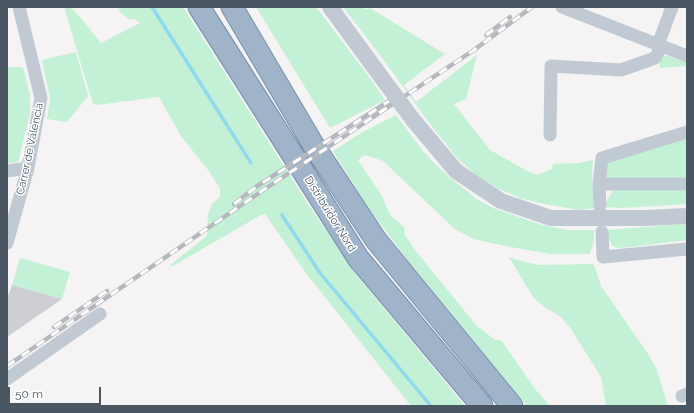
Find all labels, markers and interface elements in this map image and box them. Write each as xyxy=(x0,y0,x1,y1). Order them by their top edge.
street label: Carrer de València xyxy=(14,102,46,196)
street label: Distribuïdor Nord xyxy=(301,174,359,254)
scale bar xyxy=(10,379,103,405)
text: 50 m xyxy=(15,387,43,401)

